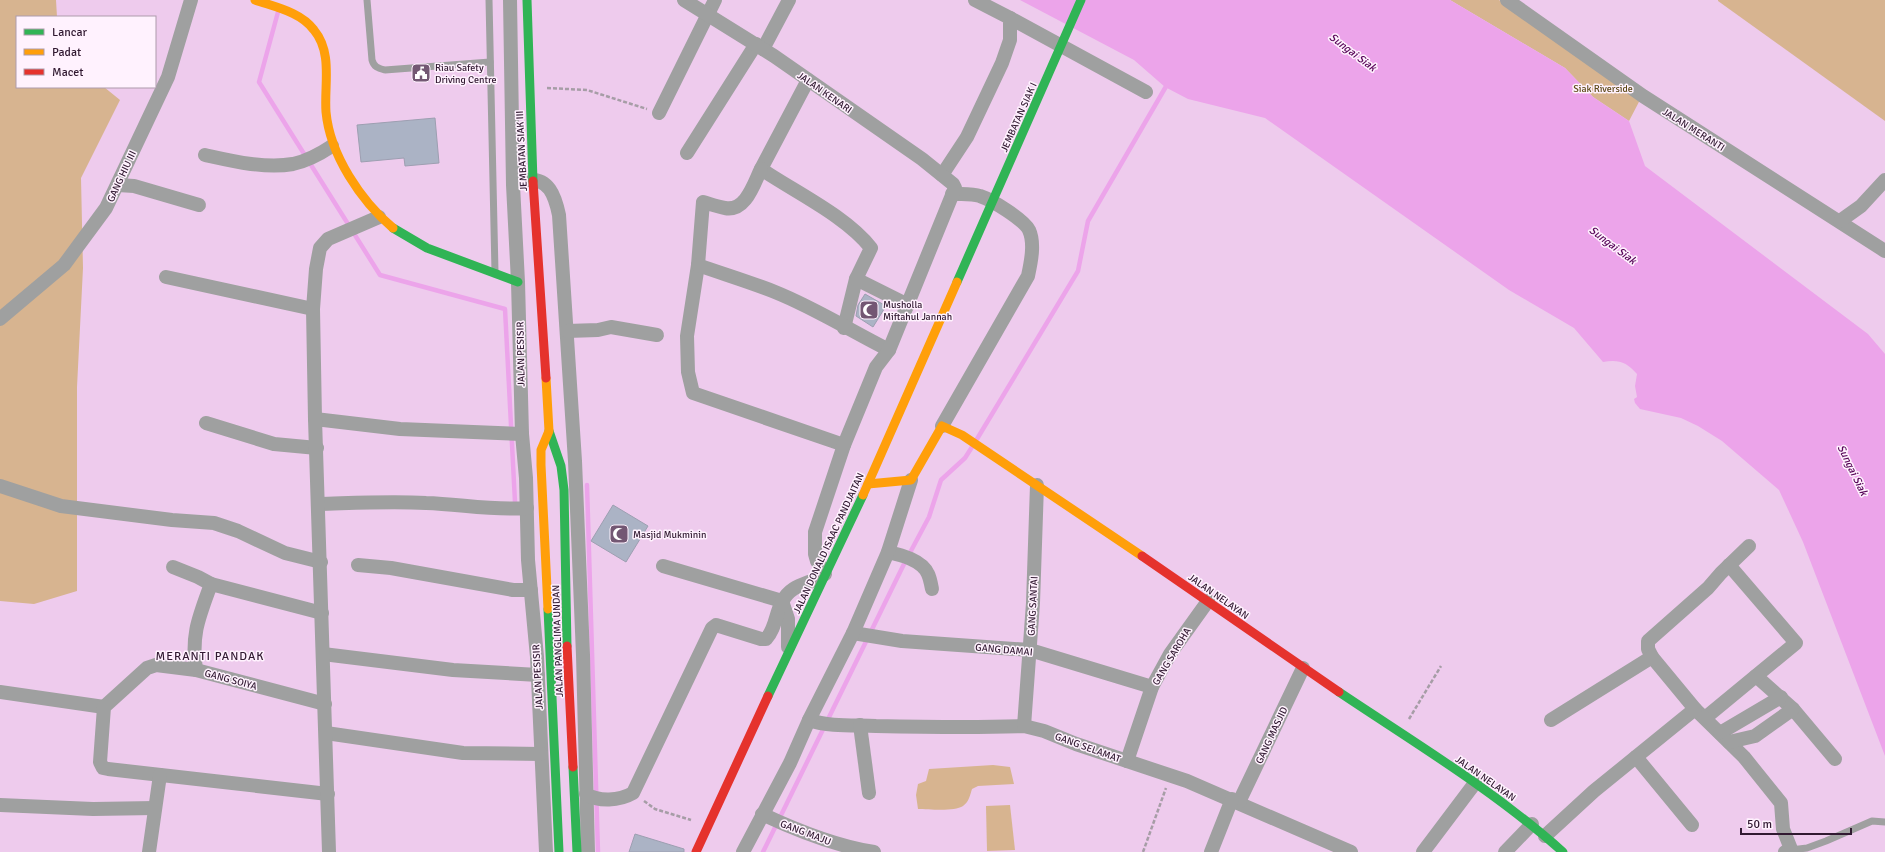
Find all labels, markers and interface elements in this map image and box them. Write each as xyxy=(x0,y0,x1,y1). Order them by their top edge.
legend xyxy=(16,16,156,88)
text: Lancar xyxy=(52,25,88,40)
water label: Sungai Siak xyxy=(1327,31,1380,75)
text: Padat xyxy=(52,45,81,60)
public building icon: Riau Safety Driving Centre xyxy=(410,62,432,84)
place label: Riau Safety Driving Centre xyxy=(435,62,496,86)
text: Macet xyxy=(52,65,84,80)
street label: JALAN KENARI xyxy=(795,70,854,116)
street label: JEMBATAN SIAK I xyxy=(998,81,1040,154)
park label: Siak Riverside xyxy=(1573,83,1633,95)
street label: JALAN MERANTI xyxy=(1660,106,1727,154)
street label: JEMBATAN SIAK III xyxy=(514,110,530,192)
street label: GANG HIU III xyxy=(105,149,139,204)
water label: Sungai Siak xyxy=(1587,224,1640,268)
mosque icon: Musholla Miftahul Jannah xyxy=(858,299,880,321)
place label: Musholla Miftahul Jannah xyxy=(883,299,952,323)
street label: JALAN PESISIR xyxy=(514,321,528,387)
water label: Sungai Siak xyxy=(1835,443,1871,499)
street label: JALAN DONALD ISAAC PANDJAITAN xyxy=(791,471,867,616)
mosque icon: Masjid Mukminin xyxy=(608,523,630,545)
place label: Masjid Mukminin xyxy=(633,529,706,541)
street label: JALAN NELAYAN xyxy=(1186,571,1251,622)
street label: GANG SANTAI xyxy=(1025,576,1041,636)
street label: JALAN PANGLIMA UNDAN xyxy=(550,585,566,697)
street label: GANG SAROHA xyxy=(1150,626,1194,687)
street label: GANG DAMAI xyxy=(975,642,1033,658)
street label: JALAN PESISIR xyxy=(530,644,546,710)
district label: MERANTI PANDAK xyxy=(156,649,264,664)
street label: GANG SOIYA xyxy=(203,667,258,693)
street label: GANG MASJID xyxy=(1253,705,1290,766)
street label: GANG SELAMAT xyxy=(1053,731,1122,765)
street label: JALAN NELAYAN xyxy=(1453,753,1518,804)
scale bar xyxy=(1741,810,1851,836)
text: 50 m xyxy=(1747,817,1772,832)
street label: GANG MAJU xyxy=(778,818,833,848)

